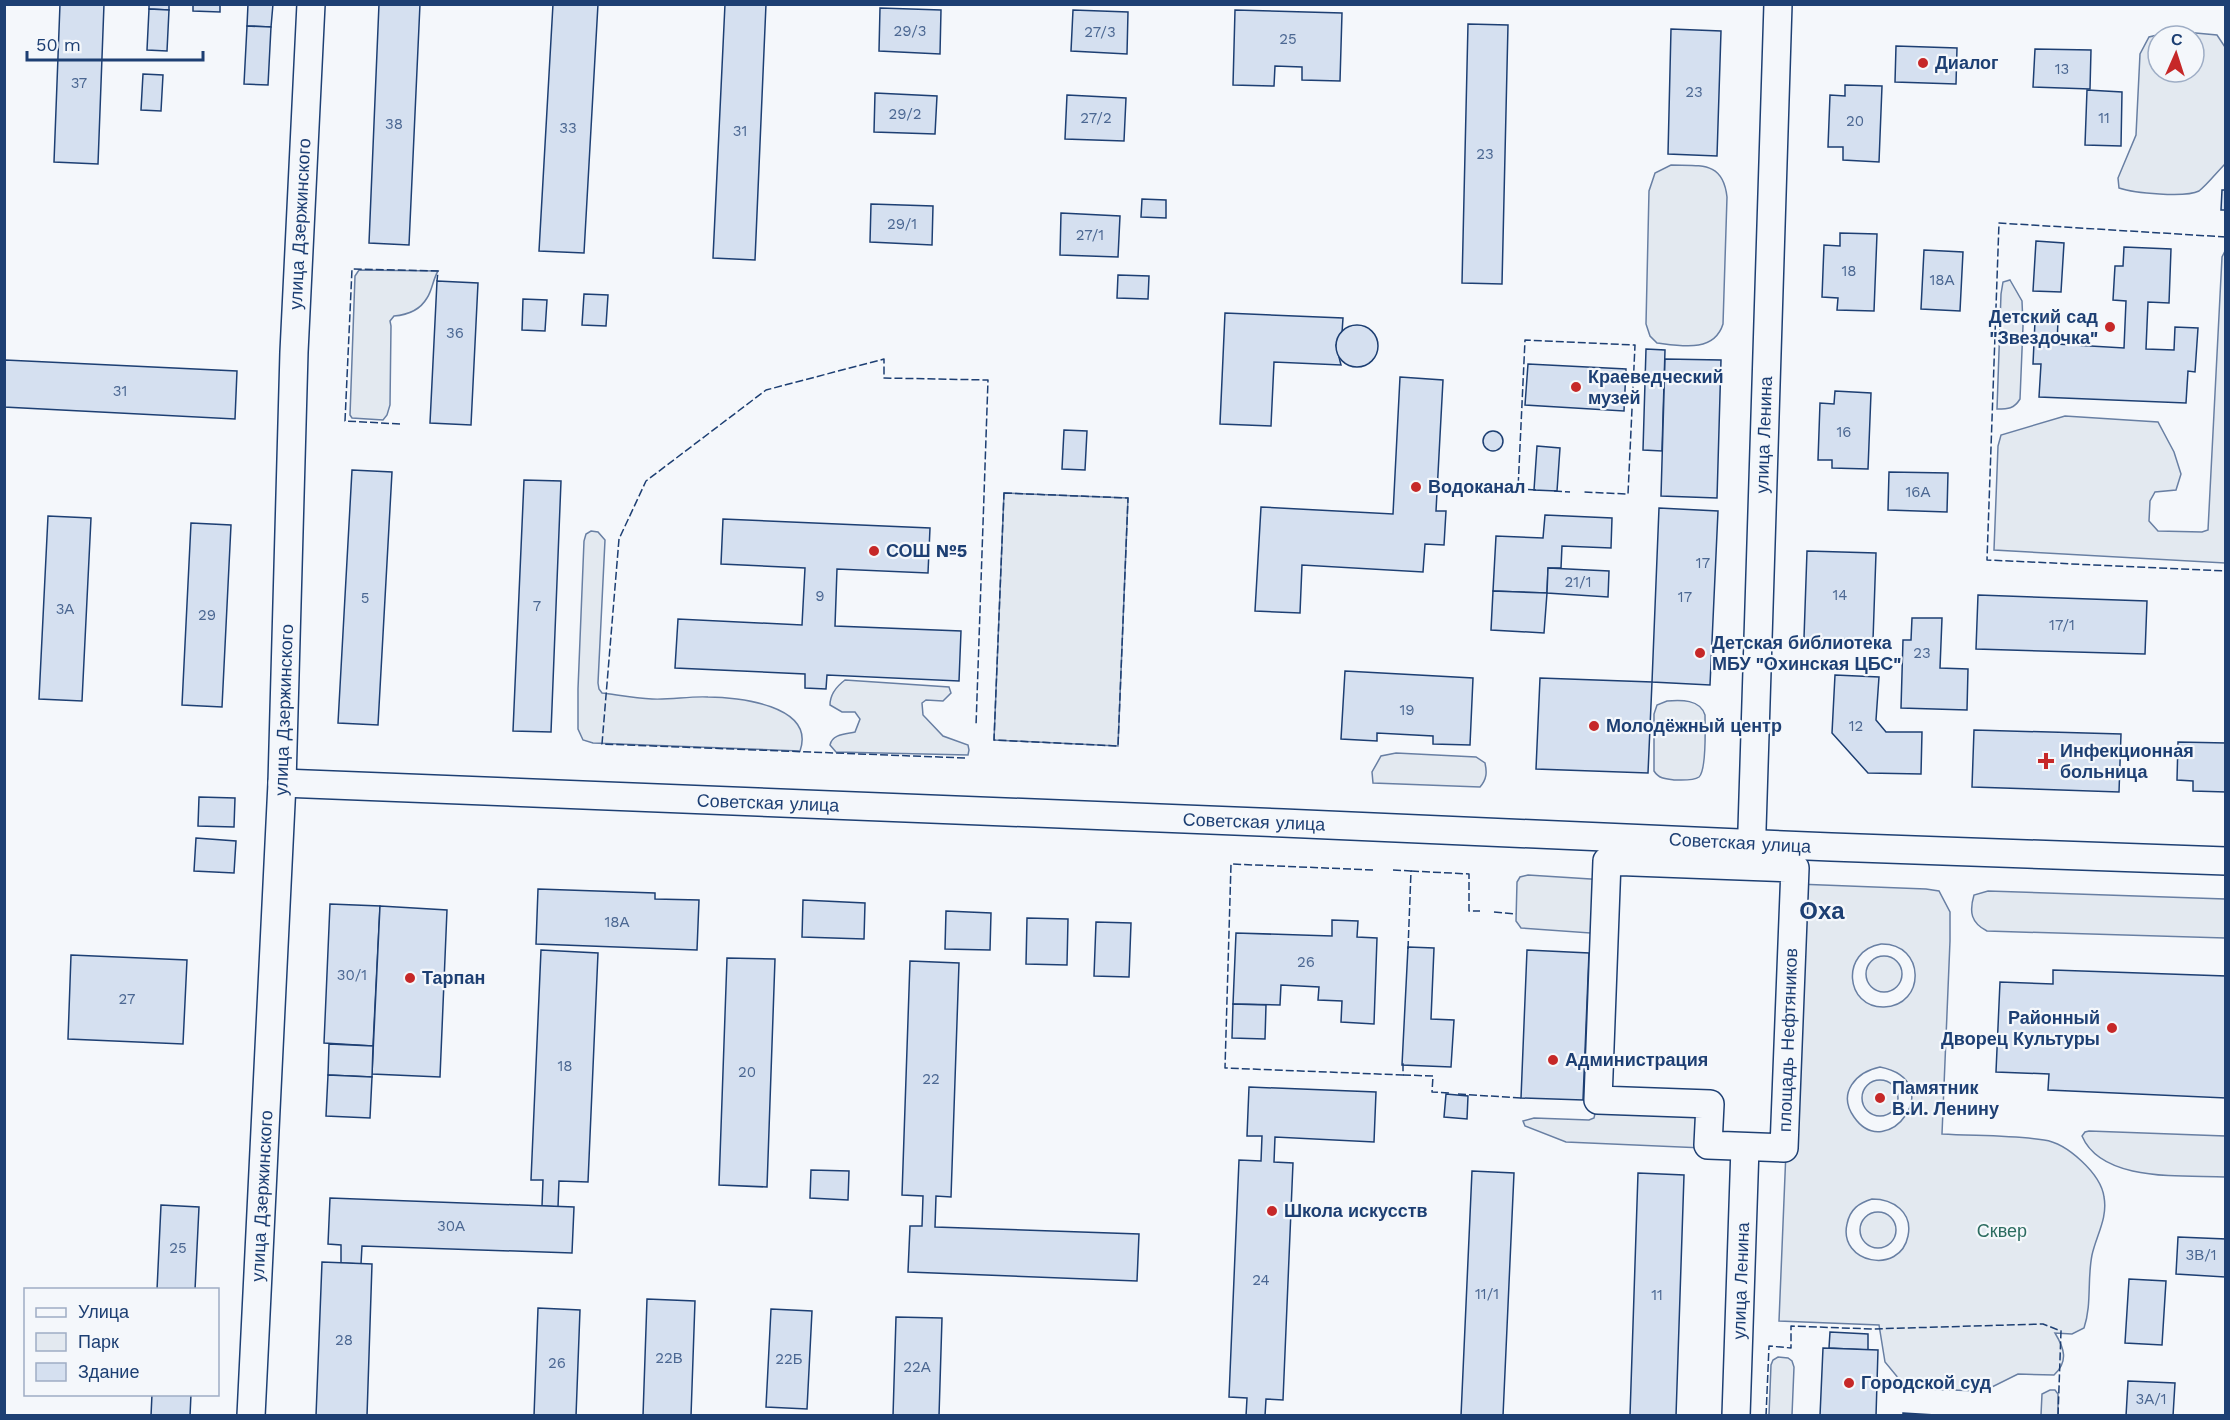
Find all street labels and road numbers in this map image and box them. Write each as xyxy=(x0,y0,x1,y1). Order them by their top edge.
street label: улица Дзержинского xyxy=(285,138,314,310)
street label: улица Ленина xyxy=(1751,375,1776,494)
street label: улица Дзержинского xyxy=(270,624,297,796)
street label: Советская улица xyxy=(696,790,841,816)
street label: Советская улица xyxy=(1182,809,1327,835)
street label: Советская улица xyxy=(1668,828,1813,857)
street label: площадь Нефтяников xyxy=(1774,947,1801,1132)
street label: улица Дзержинского xyxy=(247,1110,276,1282)
street label: улица Ленина xyxy=(1728,1221,1753,1340)

